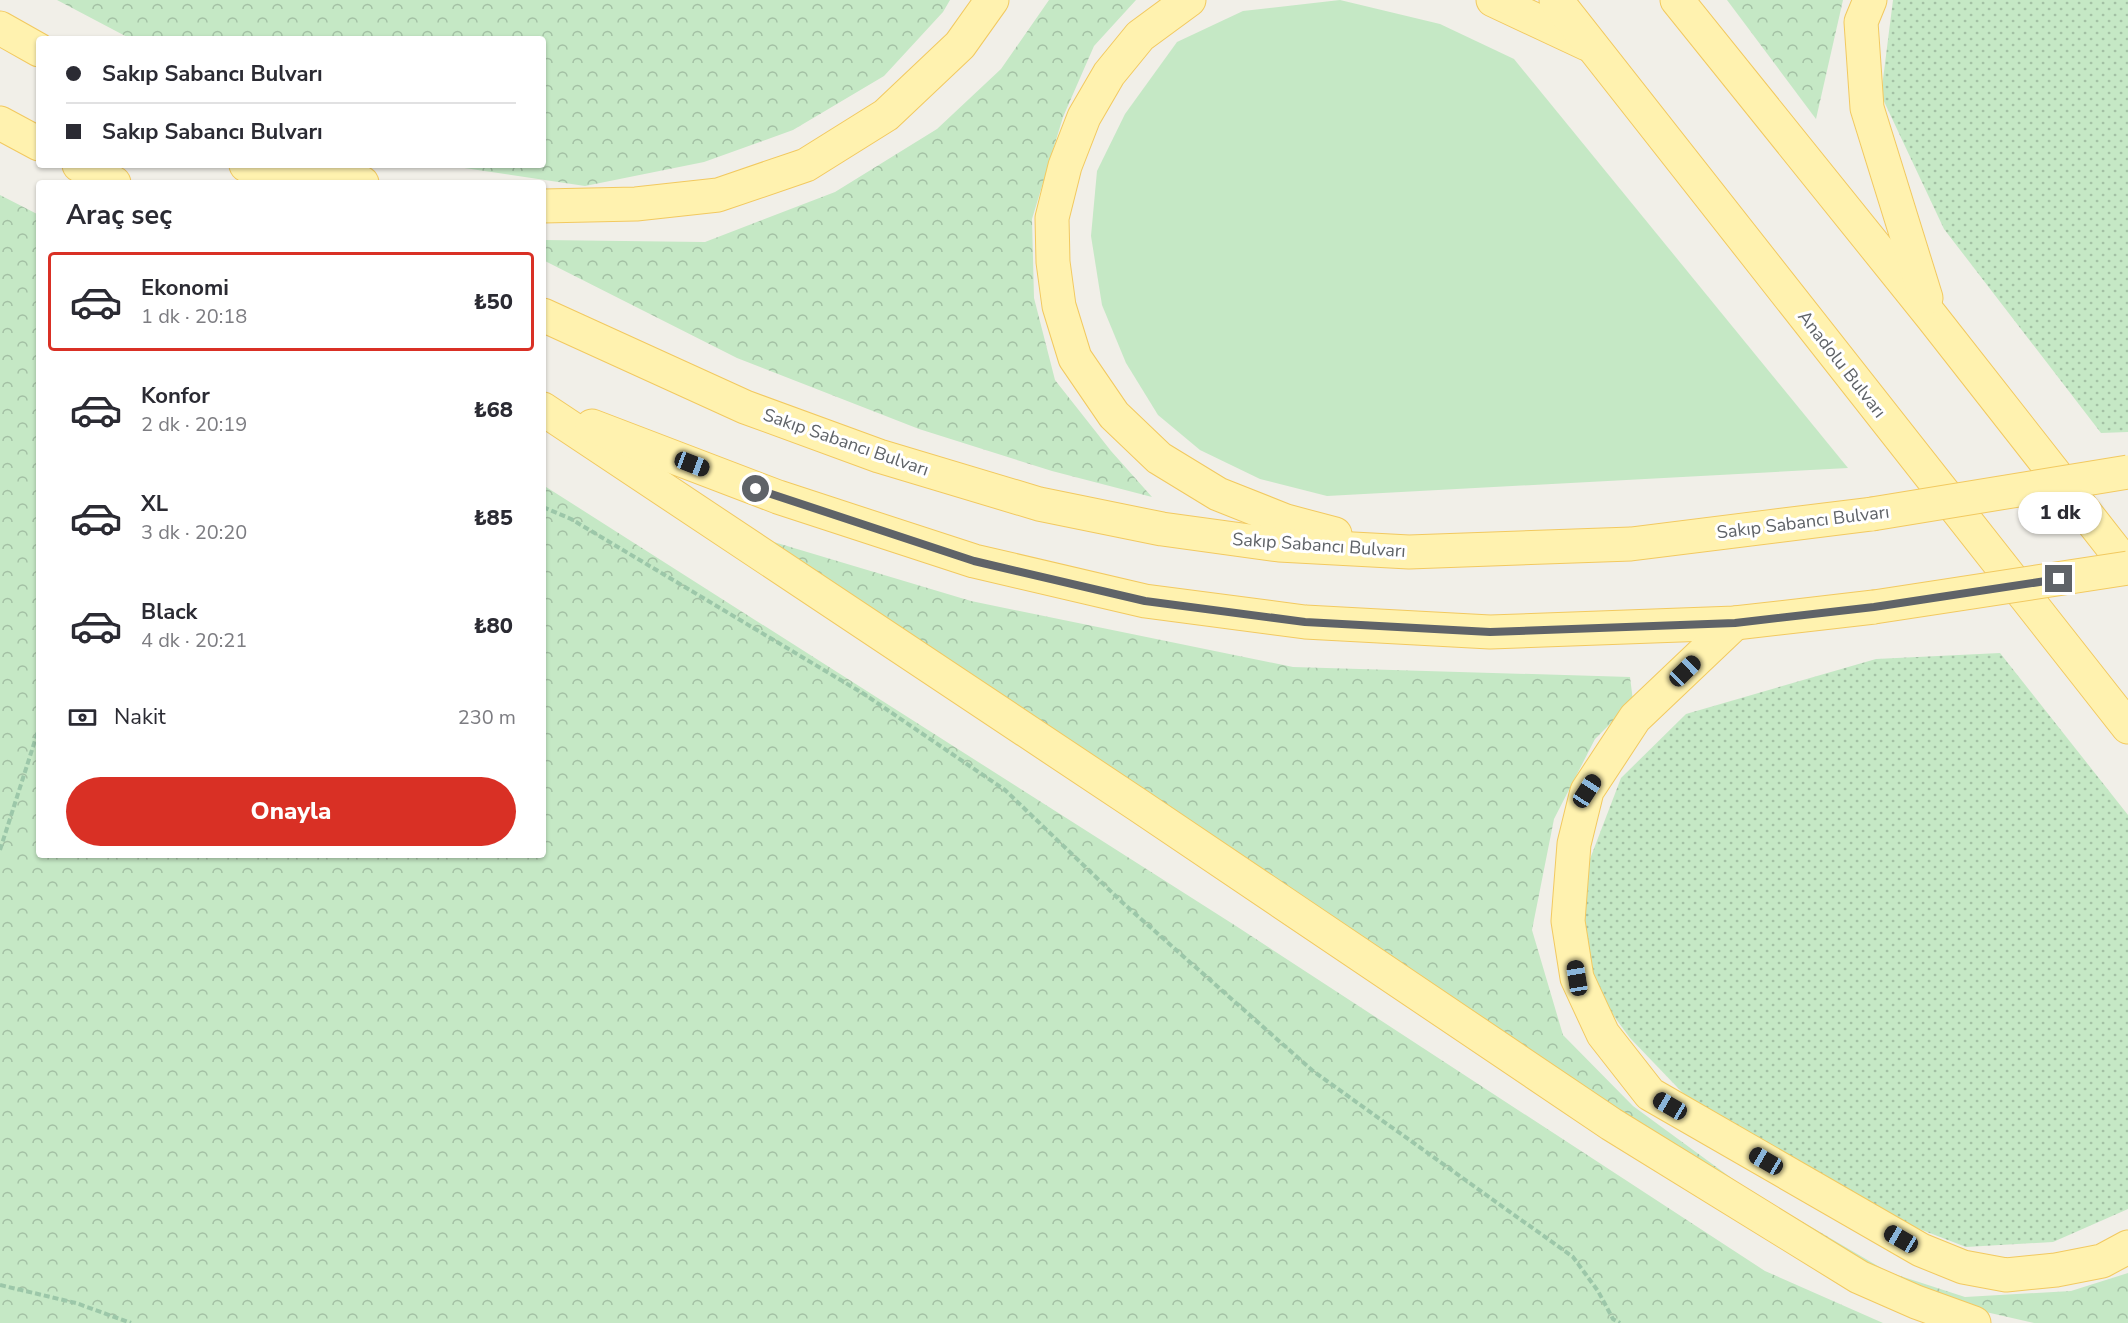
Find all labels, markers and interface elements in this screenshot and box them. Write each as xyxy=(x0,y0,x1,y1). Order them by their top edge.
text: Sakıp Sabancı Bulvarı xyxy=(102,59,323,89)
text: Sakıp Sabancı Bulvarı xyxy=(102,117,323,147)
text: Araç seç xyxy=(66,197,172,234)
text: Ekonomi xyxy=(141,273,229,303)
icon: car xyxy=(69,275,123,329)
text: ₺50 xyxy=(473,287,513,317)
text: 1 dk · 20:18 xyxy=(141,303,247,330)
street label: Anadolu Bulvarı xyxy=(1793,305,1891,423)
text: Konfor xyxy=(141,381,210,411)
icon: car xyxy=(69,383,123,437)
text: ₺68 xyxy=(473,395,513,425)
street label: Sakıp Sabancı Bulvarı xyxy=(760,402,932,482)
text: 2 dk · 20:19 xyxy=(141,411,247,438)
car xyxy=(672,449,712,479)
route start xyxy=(742,475,769,502)
text: XL xyxy=(141,489,168,519)
icon: car xyxy=(69,491,123,545)
callout: 1 dk xyxy=(2017,492,2101,534)
text: 1 dk xyxy=(2040,499,2080,526)
street label: Sakıp Sabancı Bulvarı xyxy=(1715,500,1891,544)
text: ₺85 xyxy=(473,503,513,533)
text: 3 dk · 20:20 xyxy=(141,519,247,546)
street label: Sakıp Sabancı Bulvarı xyxy=(1232,527,1406,563)
route end xyxy=(2045,565,2072,592)
text: Black xyxy=(141,597,197,627)
icon: car xyxy=(69,599,123,653)
text: ₺80 xyxy=(473,611,513,641)
text: 4 dk · 20:21 xyxy=(141,627,247,654)
car xyxy=(1666,652,1704,690)
icon: cash xyxy=(66,701,99,734)
text: Nakit xyxy=(114,702,166,732)
text: 230 m xyxy=(458,704,516,731)
car xyxy=(1570,771,1604,811)
button: Onayla xyxy=(66,777,516,846)
car xyxy=(1565,959,1589,997)
car xyxy=(1650,1089,1690,1123)
car xyxy=(1746,1144,1786,1178)
car xyxy=(1881,1222,1921,1256)

